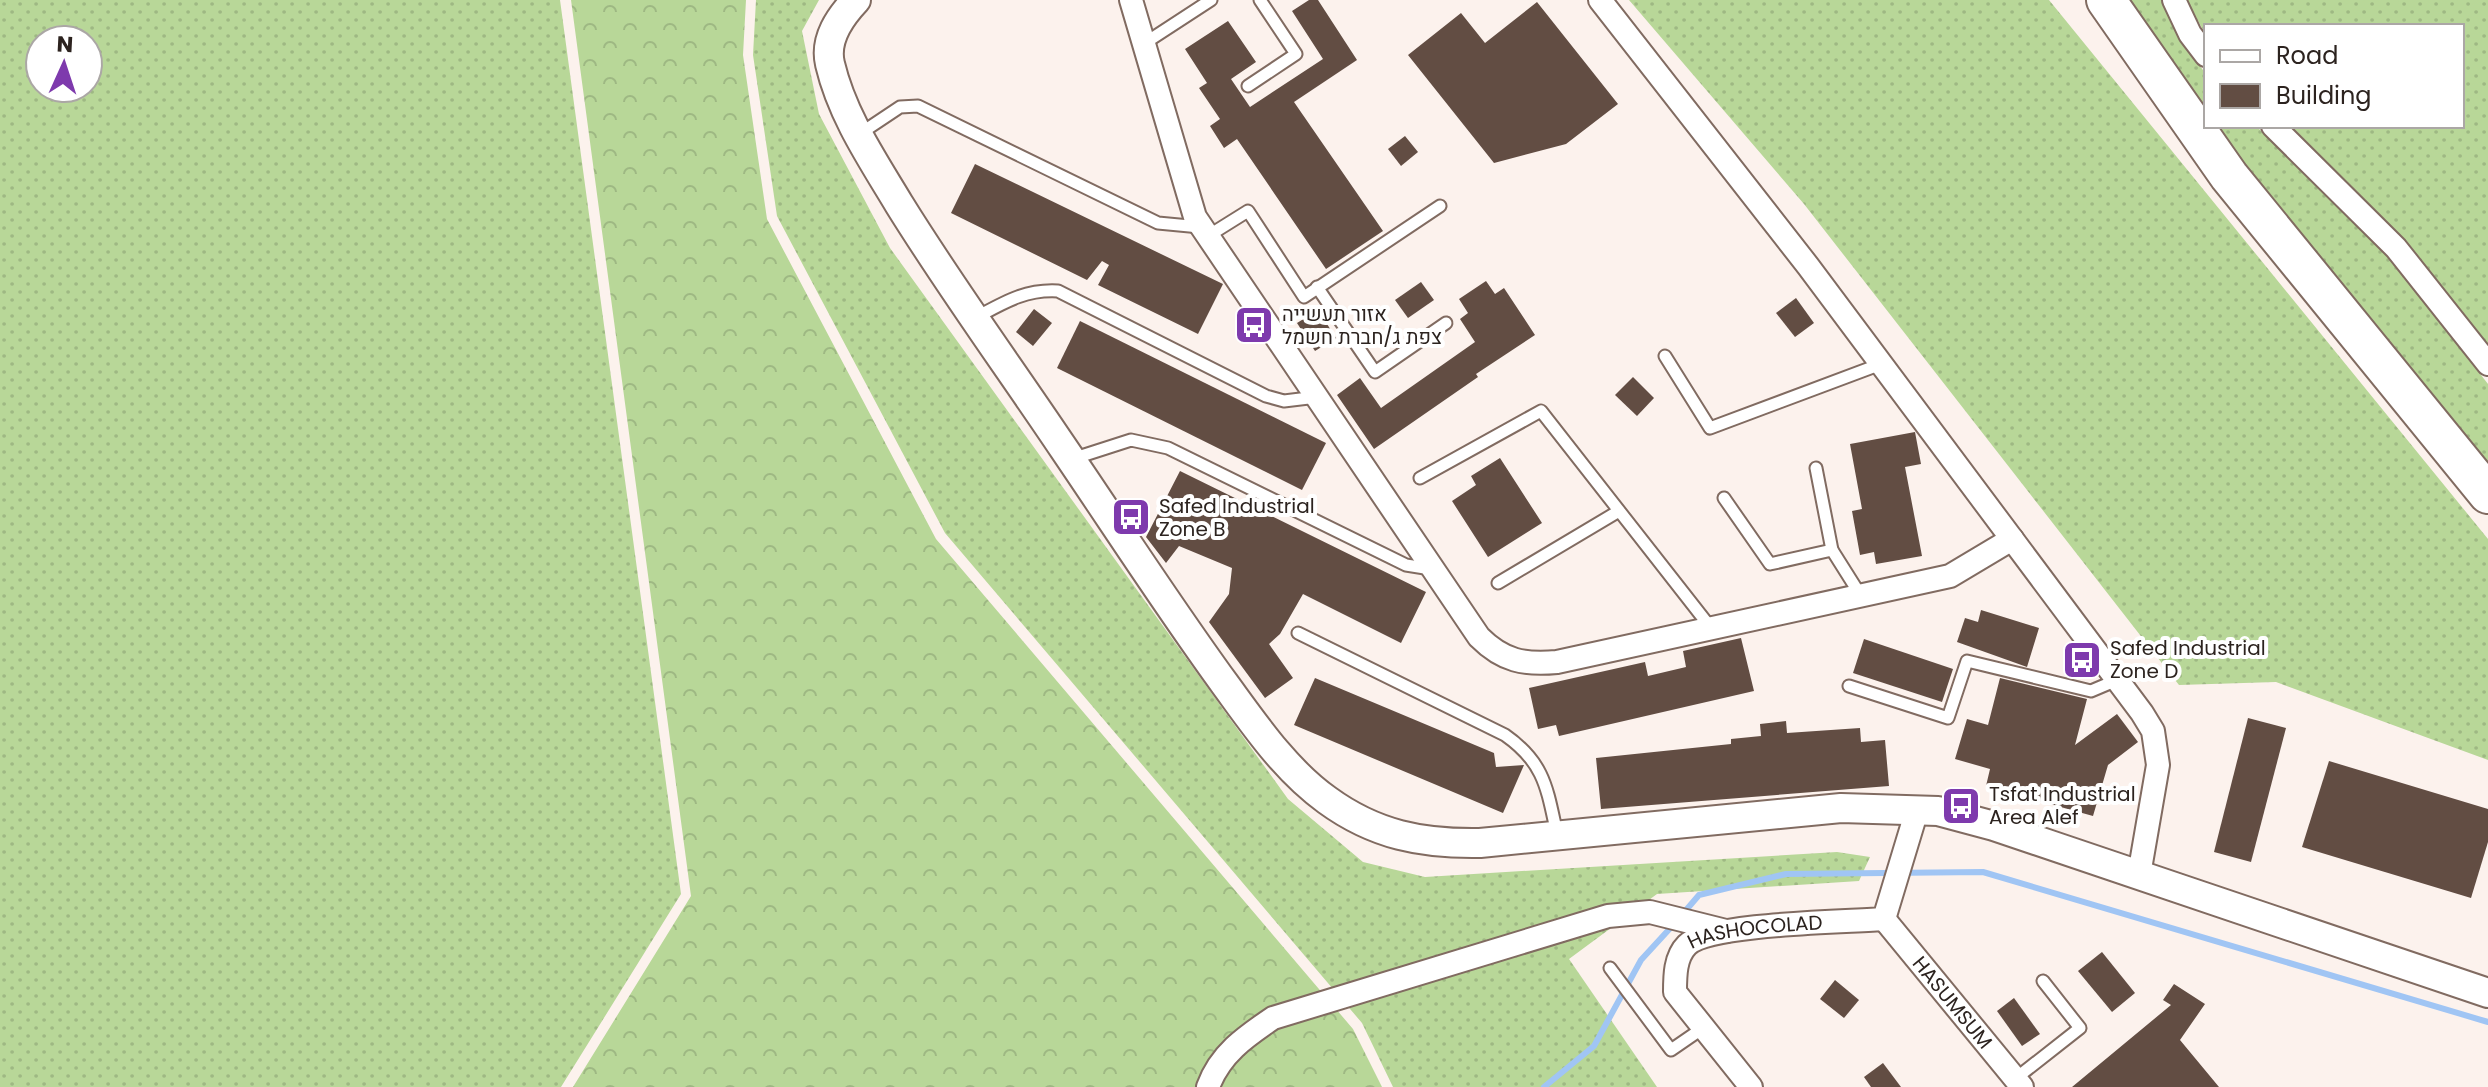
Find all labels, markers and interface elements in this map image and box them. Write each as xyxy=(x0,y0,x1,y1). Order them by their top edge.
north arrow xyxy=(24,24,104,104)
legend xyxy=(2204,24,2464,128)
text: N xyxy=(56,29,74,60)
text: Road xyxy=(2276,39,2338,72)
text: Building xyxy=(2276,79,2372,112)
place label: אזור תעשייה צפת ג/חברת חשמל xyxy=(1282,300,1442,351)
bus stop icon: אזור תעשייה צפת ג/חברת חשמל xyxy=(1233,304,1275,346)
place label: Safed Industrial Zone B xyxy=(1159,492,1315,543)
bus stop icon: Safed Industrial Zone B xyxy=(1110,496,1152,538)
place label: Safed Industrial Zone D xyxy=(2110,634,2266,685)
bus stop icon: Safed Industrial Zone D xyxy=(2061,639,2103,681)
place label: Tsfat Industrial Area Alef xyxy=(1989,780,2136,831)
bus stop icon: Tsfat Industrial Area Alef xyxy=(1940,785,1982,827)
street label: HASHOCOLAD xyxy=(1682,908,1823,956)
street label: HASUMSUM xyxy=(1906,950,1999,1055)

